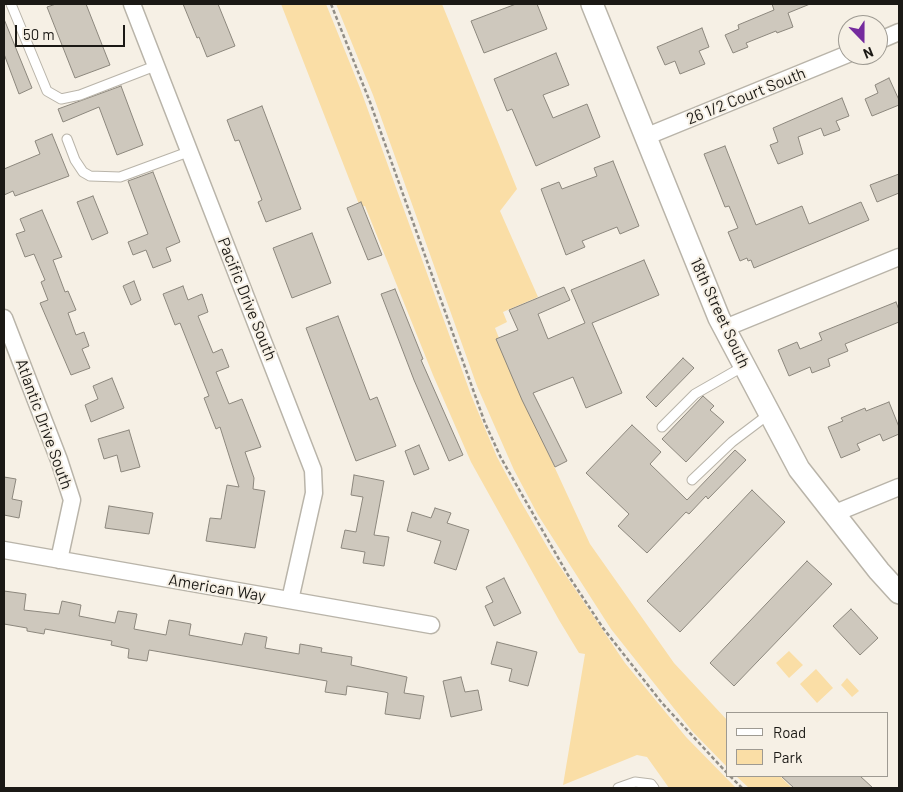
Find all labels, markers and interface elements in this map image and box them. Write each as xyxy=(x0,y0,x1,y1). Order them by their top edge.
scale bar xyxy=(18,15,128,47)
north arrow xyxy=(838,15,888,65)
text: 50 m xyxy=(23,25,55,43)
text: N xyxy=(861,44,876,63)
street label: 26 1/2 Court South xyxy=(684,63,808,129)
street label: Pacific Drive South xyxy=(214,235,280,363)
street label: 18th Street South xyxy=(686,255,754,371)
street label: Atlantic Drive South xyxy=(12,356,76,492)
street label: American Way xyxy=(167,570,267,606)
legend xyxy=(726,712,888,777)
text: Road xyxy=(773,723,806,741)
text: Park xyxy=(773,748,802,766)

